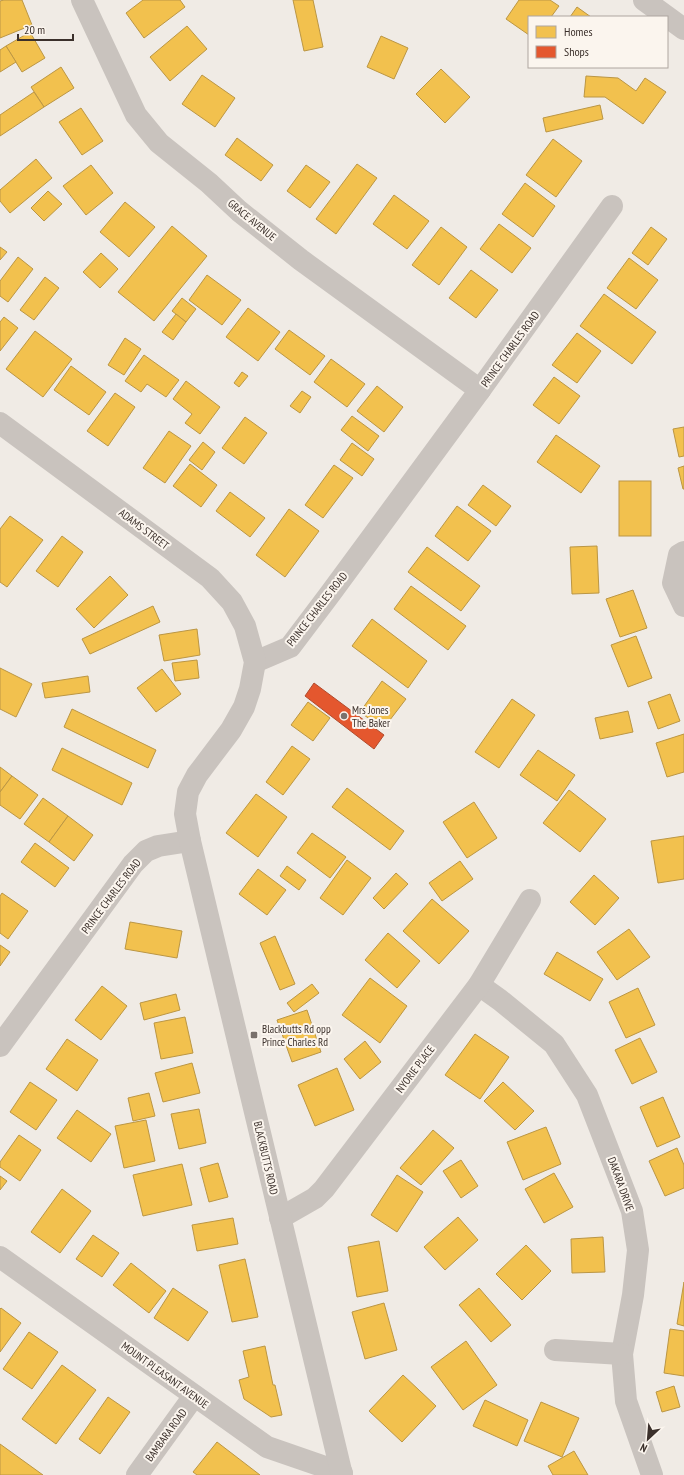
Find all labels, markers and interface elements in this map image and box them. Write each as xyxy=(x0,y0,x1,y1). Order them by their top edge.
scale bar xyxy=(18,16,73,42)
legend xyxy=(528,16,668,68)
text: 20 m xyxy=(24,22,45,37)
text: Homes xyxy=(564,24,592,39)
text: Shops xyxy=(564,44,589,59)
street label: GRACE AVENUE xyxy=(225,196,279,244)
street label: PRINCE CHARLES ROAD xyxy=(478,308,542,390)
street label: ADAMS STREET xyxy=(116,506,172,552)
street label: PRINCE CHARLES ROAD xyxy=(284,569,350,649)
place label: Mrs Jones The Baker xyxy=(352,703,390,730)
marker: Mrs Jones The Baker xyxy=(339,711,349,721)
street label: PRINCE CHARLES ROAD xyxy=(78,856,144,936)
place label: Blackbutts Rd opp Prince Charles Rd xyxy=(262,1022,331,1049)
marker: Blackbutts Rd opp Prince Charles Rd xyxy=(249,1030,259,1040)
street label: NYORIE PLACE xyxy=(393,1042,438,1095)
street label: BLACKBUTTS ROAD xyxy=(251,1120,281,1196)
street label: DAKARA DRIVE xyxy=(605,1155,637,1213)
street label: MOUNT PLEASANT AVENUE xyxy=(119,1339,212,1412)
street label: BAMBARA ROAD xyxy=(142,1406,190,1464)
north arrow xyxy=(628,1419,668,1459)
text: N xyxy=(638,1440,649,1456)

